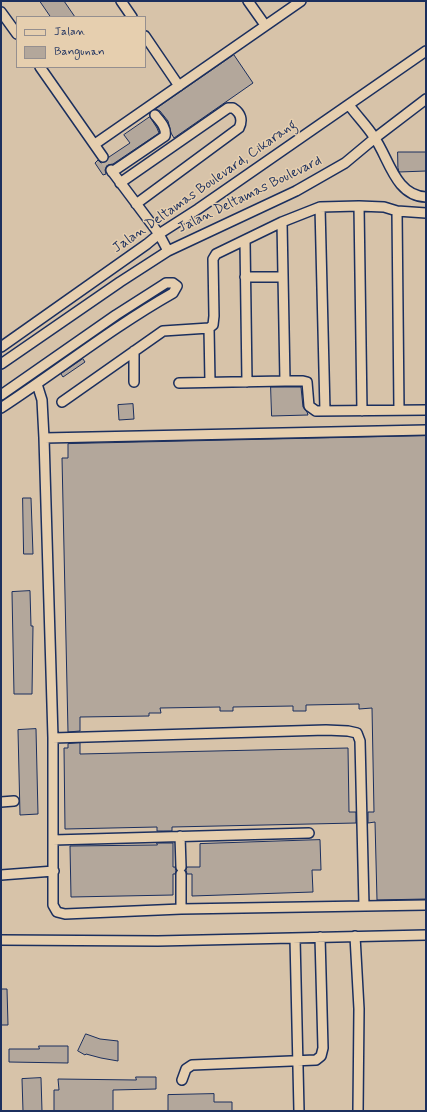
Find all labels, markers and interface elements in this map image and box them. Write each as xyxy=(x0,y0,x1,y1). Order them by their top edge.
legend xyxy=(16,16,146,68)
text: Jalan xyxy=(54,24,85,40)
text: Bangunan xyxy=(54,44,105,60)
street label: Jalan Deltamas Boulevard, Cikarang xyxy=(110,117,300,257)
street label: Jalan Deltamas Boulevard xyxy=(175,153,325,237)

